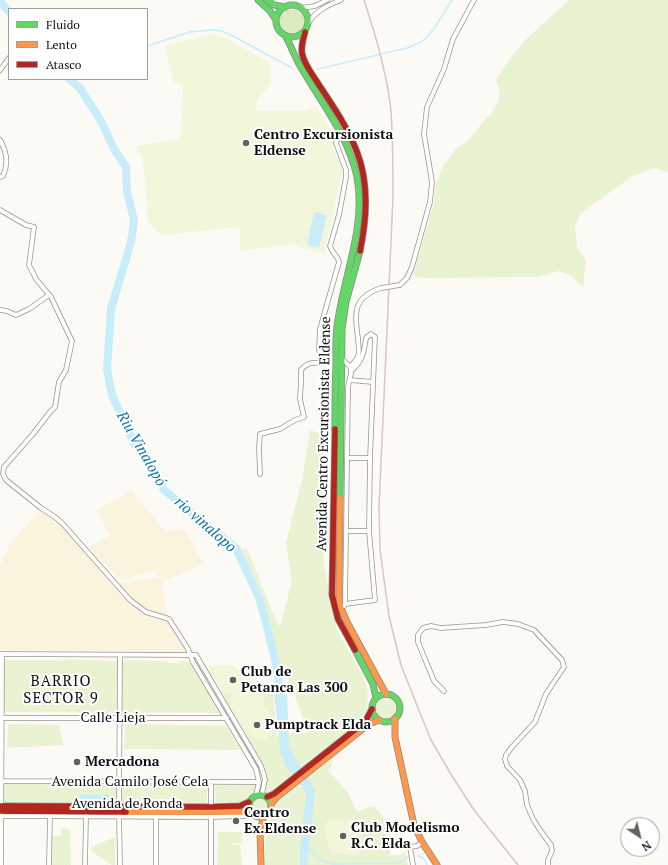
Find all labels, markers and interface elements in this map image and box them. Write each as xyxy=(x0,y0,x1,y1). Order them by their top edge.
legend xyxy=(8,8,148,80)
text: Fluido xyxy=(46,17,80,32)
text: Lento xyxy=(46,37,77,52)
text: Atasco xyxy=(46,57,81,72)
place label: Centro Excursionista Eldense xyxy=(254,127,393,160)
marker: Centro Excursionista Eldense xyxy=(241,138,251,148)
street label: Avenida Centro Excursionista Eldense xyxy=(314,316,334,552)
water label: Riu Vinalopó xyxy=(112,408,170,490)
water label: rio vinalopo xyxy=(170,493,240,557)
place label: Club de Petanca Las 300 xyxy=(241,664,348,696)
district label: BARRIO SECTOR 9 xyxy=(23,673,99,708)
marker: Club de Petanca Las 300 xyxy=(228,675,238,685)
street label: Calle Lieja xyxy=(80,710,146,726)
place label: Pumptrack Elda xyxy=(265,717,371,733)
marker: Pumptrack Elda xyxy=(252,720,262,730)
place label: Mercadona xyxy=(85,754,160,770)
marker: Mercadona xyxy=(72,757,82,767)
street label: Avenida Camilo José Cela xyxy=(52,774,208,790)
street label: Avenida de Ronda xyxy=(72,796,182,812)
place label: Centro Ex.Eldense xyxy=(244,805,316,838)
marker: Centro Ex.Eldense xyxy=(231,816,241,826)
north arrow xyxy=(620,817,660,857)
place label: Club Modelismo R.C. Elda xyxy=(351,820,460,852)
marker: Club Modelismo R.C. Elda xyxy=(338,831,348,841)
text: N xyxy=(639,838,654,854)

